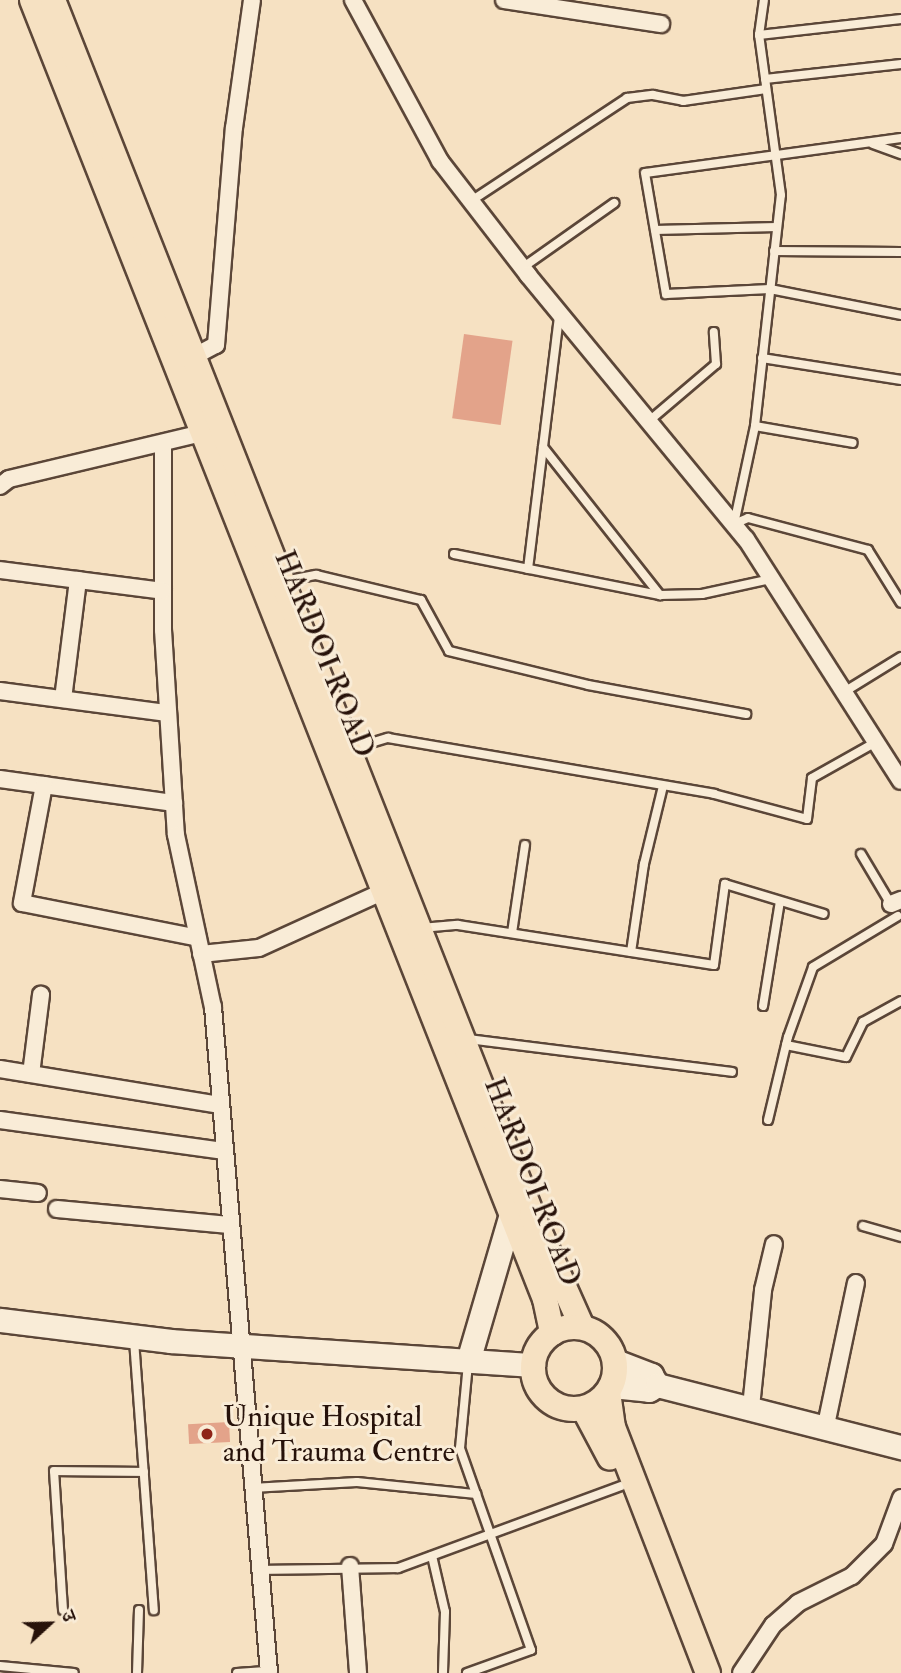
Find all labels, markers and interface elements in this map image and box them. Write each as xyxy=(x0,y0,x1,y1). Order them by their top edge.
street label: HARDOI ROAD xyxy=(266,545,382,763)
street label: HARDOI ROAD xyxy=(476,1073,588,1291)
place label: Unique Hospital and Trauma Centre xyxy=(223,1399,455,1470)
marker: Unique Hospital and Trauma Centre xyxy=(197,1424,217,1444)
north arrow xyxy=(14,1589,84,1659)
text: उ xyxy=(56,1607,81,1625)

